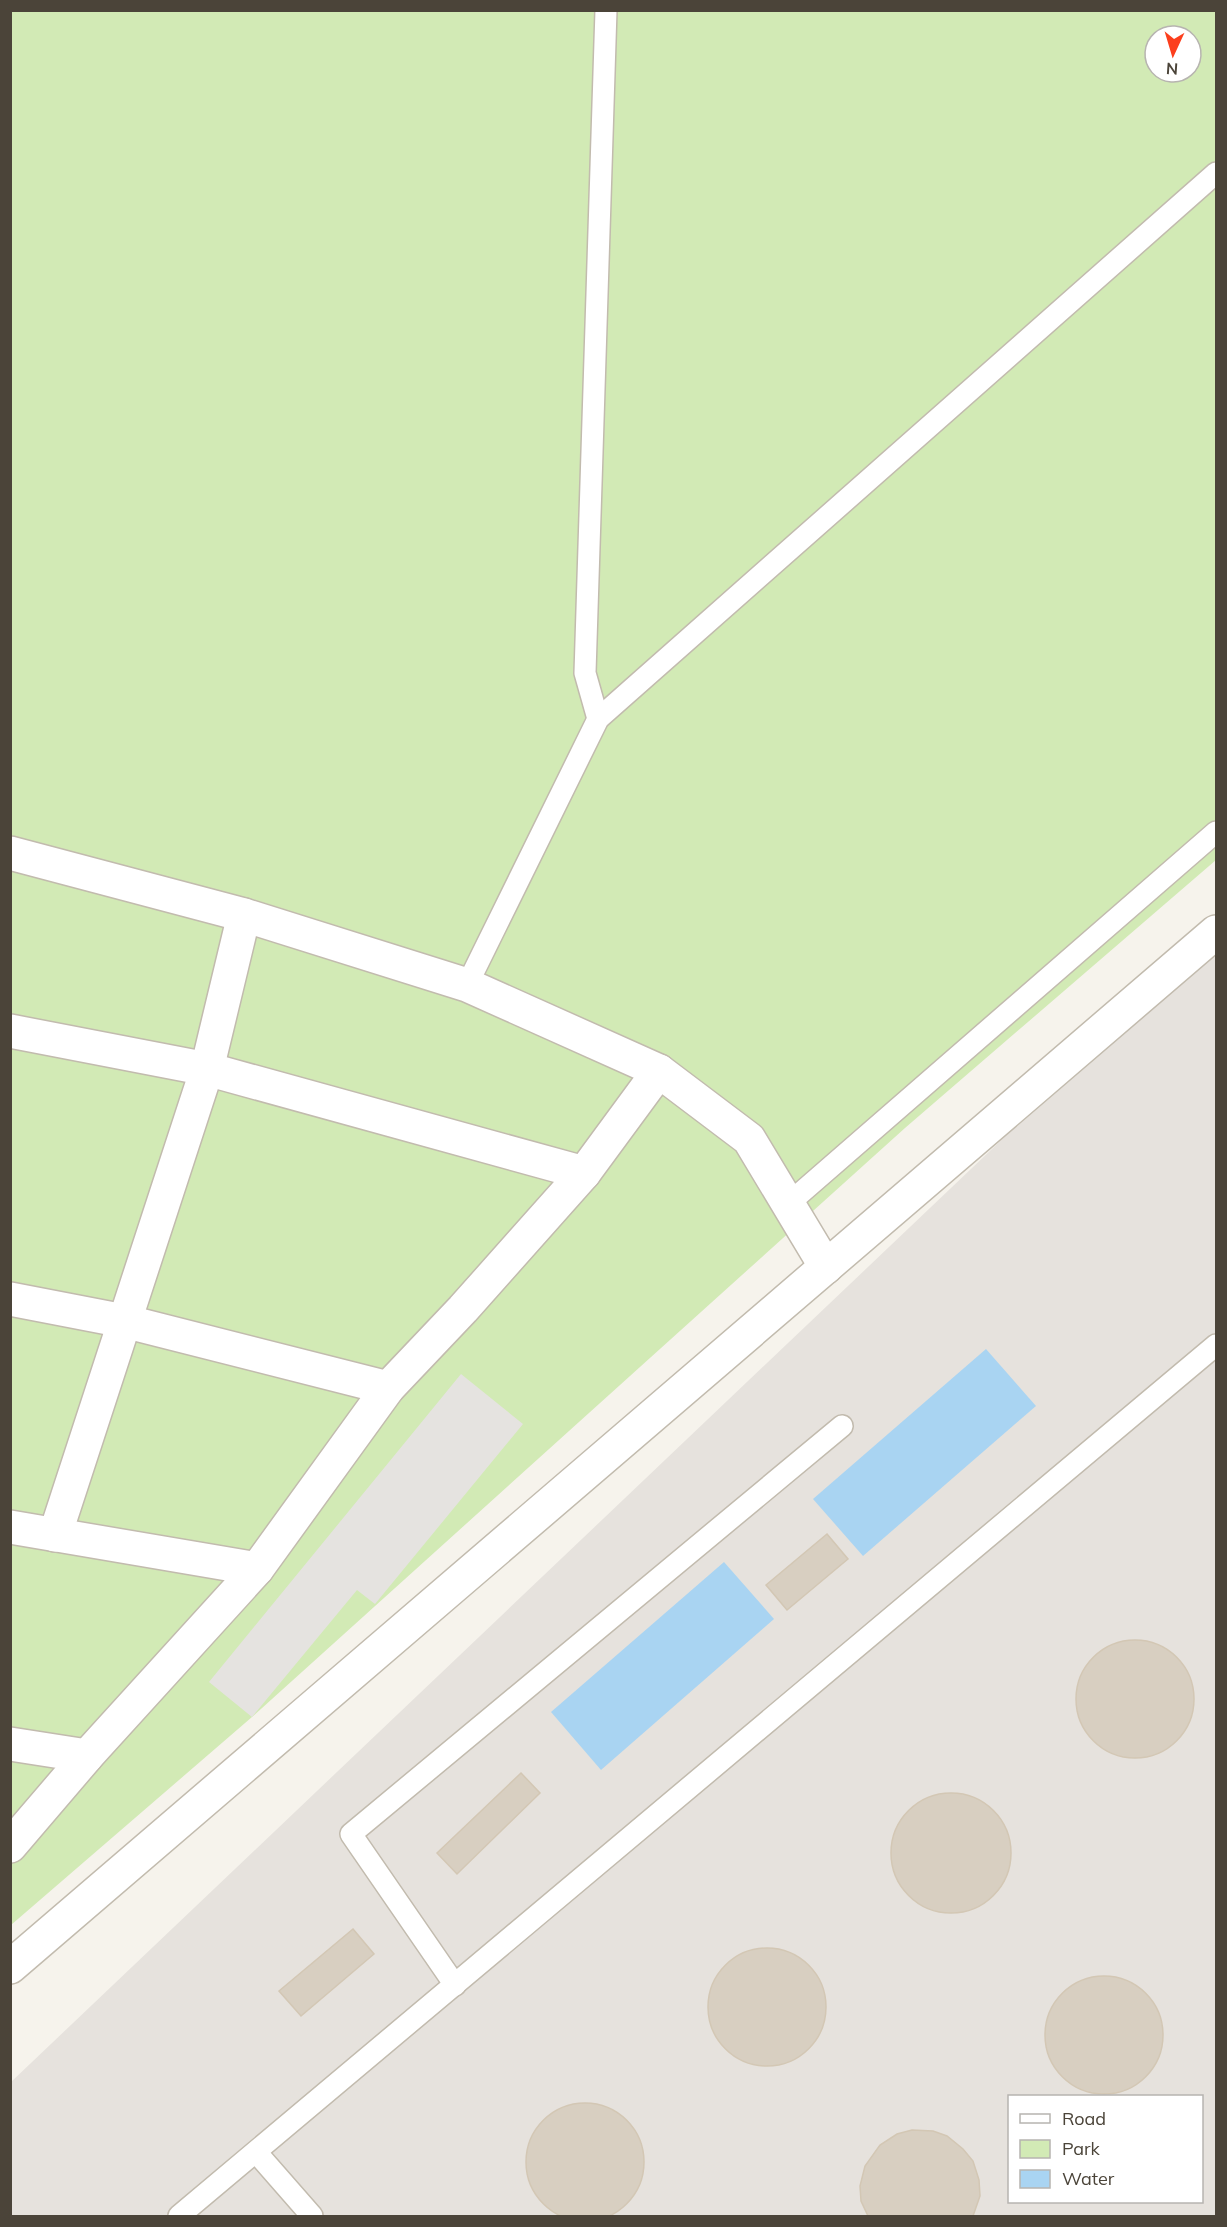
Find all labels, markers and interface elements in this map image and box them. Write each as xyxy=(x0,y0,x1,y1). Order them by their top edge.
north arrow xyxy=(1143,24,1203,84)
text: N xyxy=(1165,59,1179,79)
legend xyxy=(1008,2095,1203,2203)
text: Road xyxy=(1062,2107,1106,2130)
text: Park xyxy=(1062,2137,1101,2160)
text: Water xyxy=(1062,2167,1115,2190)

